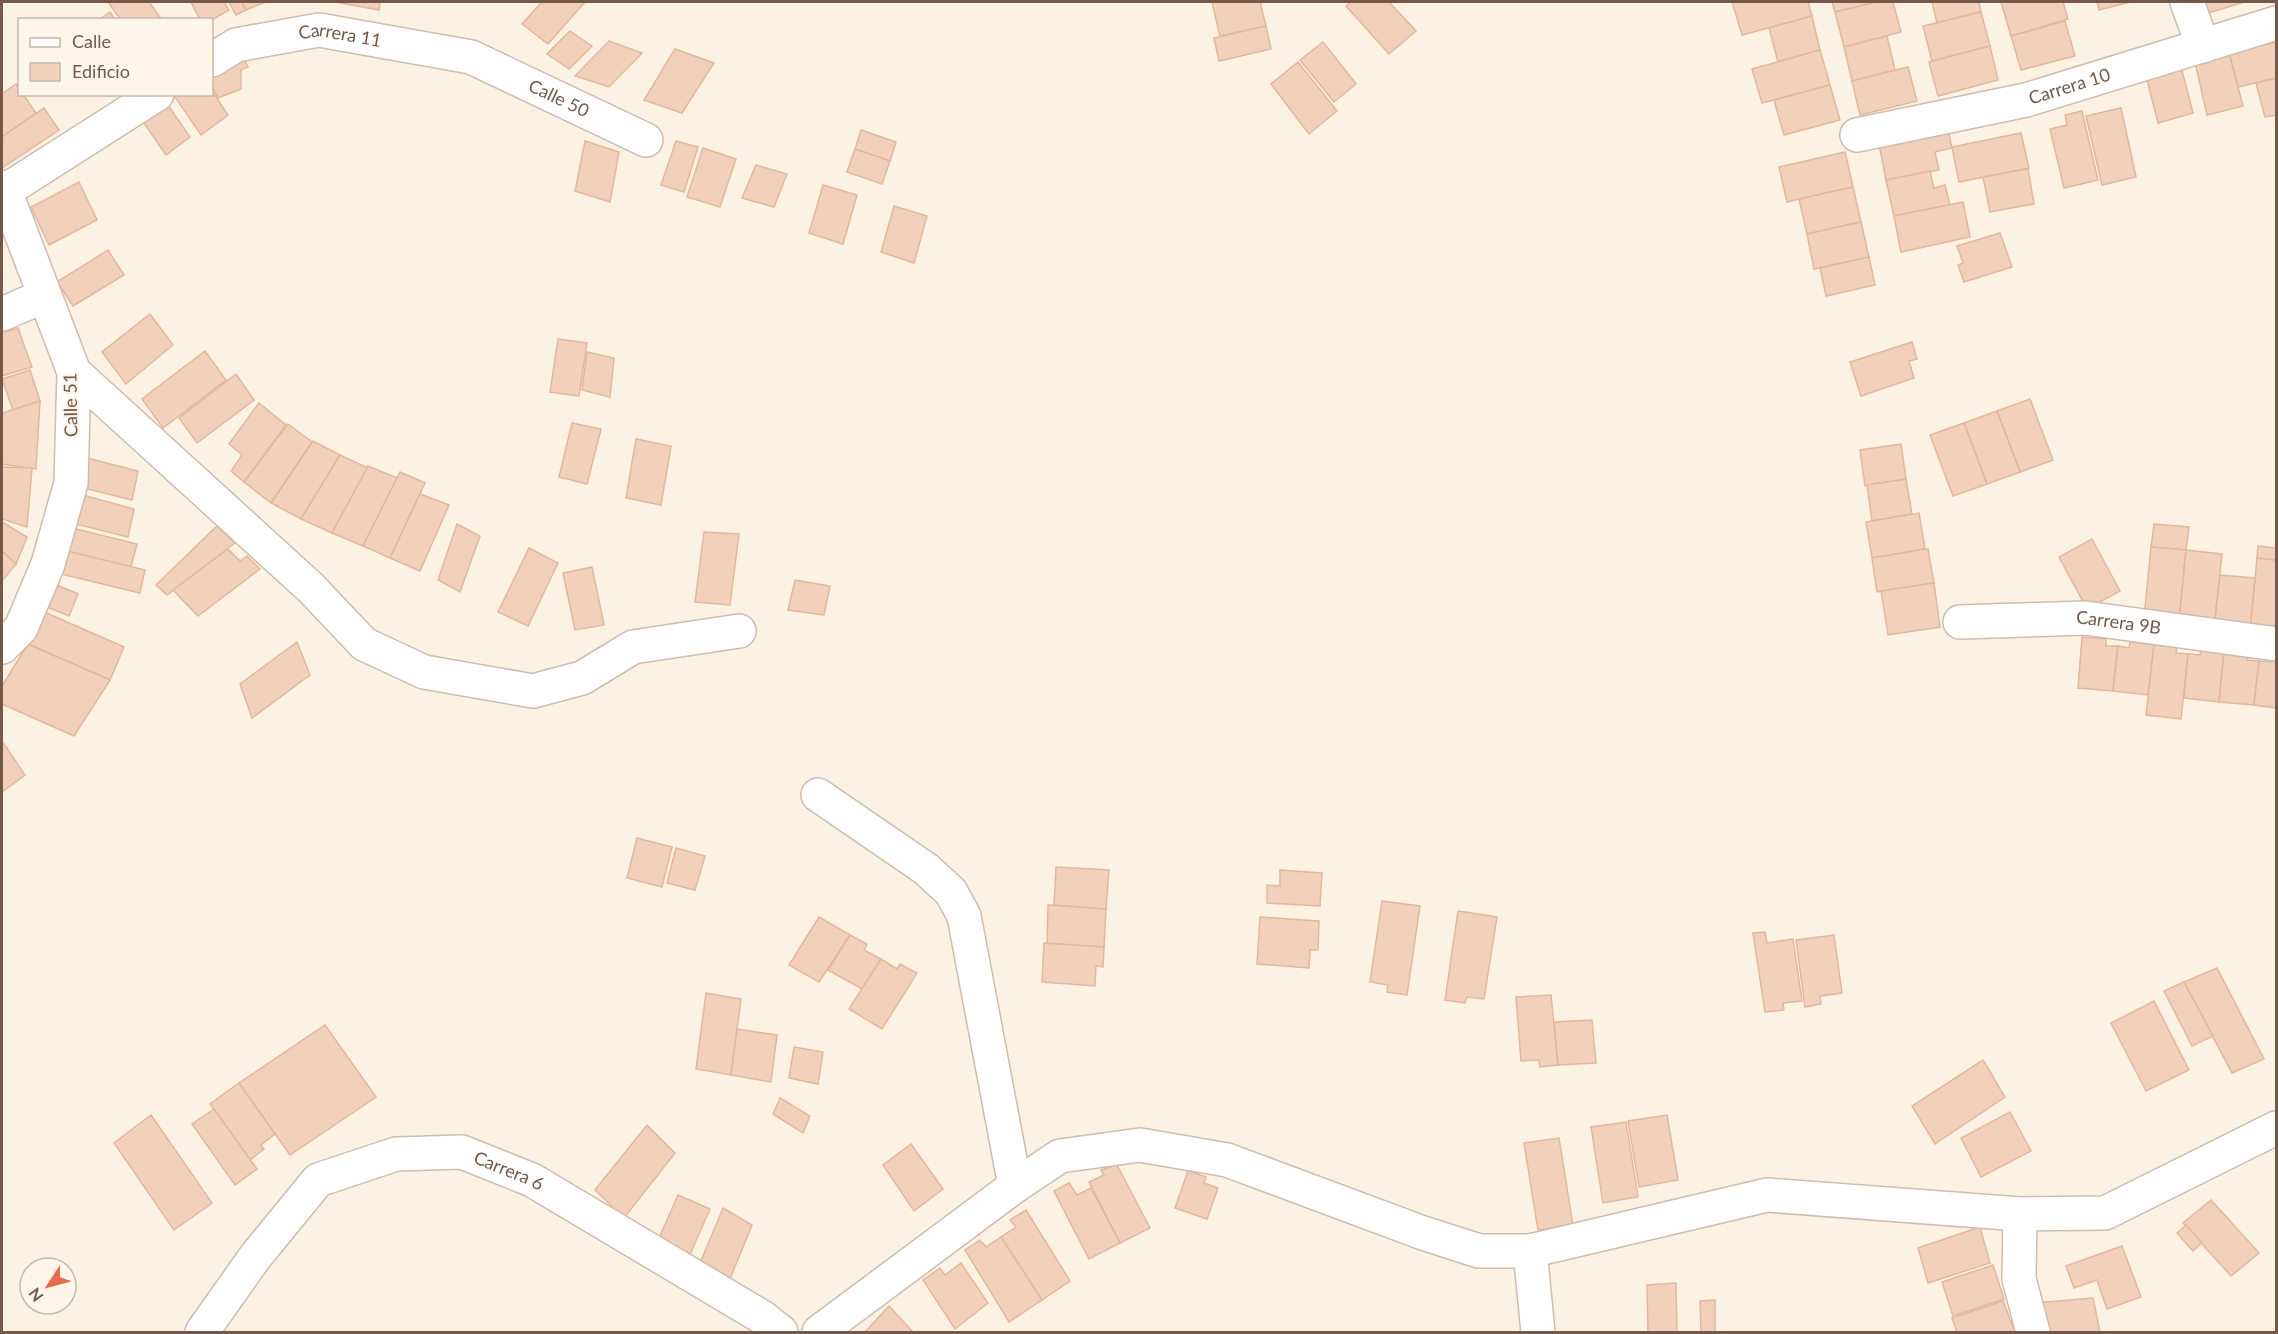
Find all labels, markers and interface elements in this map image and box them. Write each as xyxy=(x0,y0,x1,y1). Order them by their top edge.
legend xyxy=(18,18,213,96)
street label: Carrera 11 xyxy=(296,18,384,51)
text: Calle xyxy=(72,30,111,52)
text: Edificio xyxy=(72,60,130,82)
street label: Carrera 10 xyxy=(2026,63,2113,109)
street label: Calle 50 xyxy=(525,74,593,121)
street label: Calle 51 xyxy=(58,373,82,437)
street label: Carrera 9B xyxy=(2076,606,2163,638)
street label: Carrera 6 xyxy=(471,1146,548,1195)
north arrow xyxy=(18,1256,78,1316)
text: N xyxy=(24,1285,47,1306)

